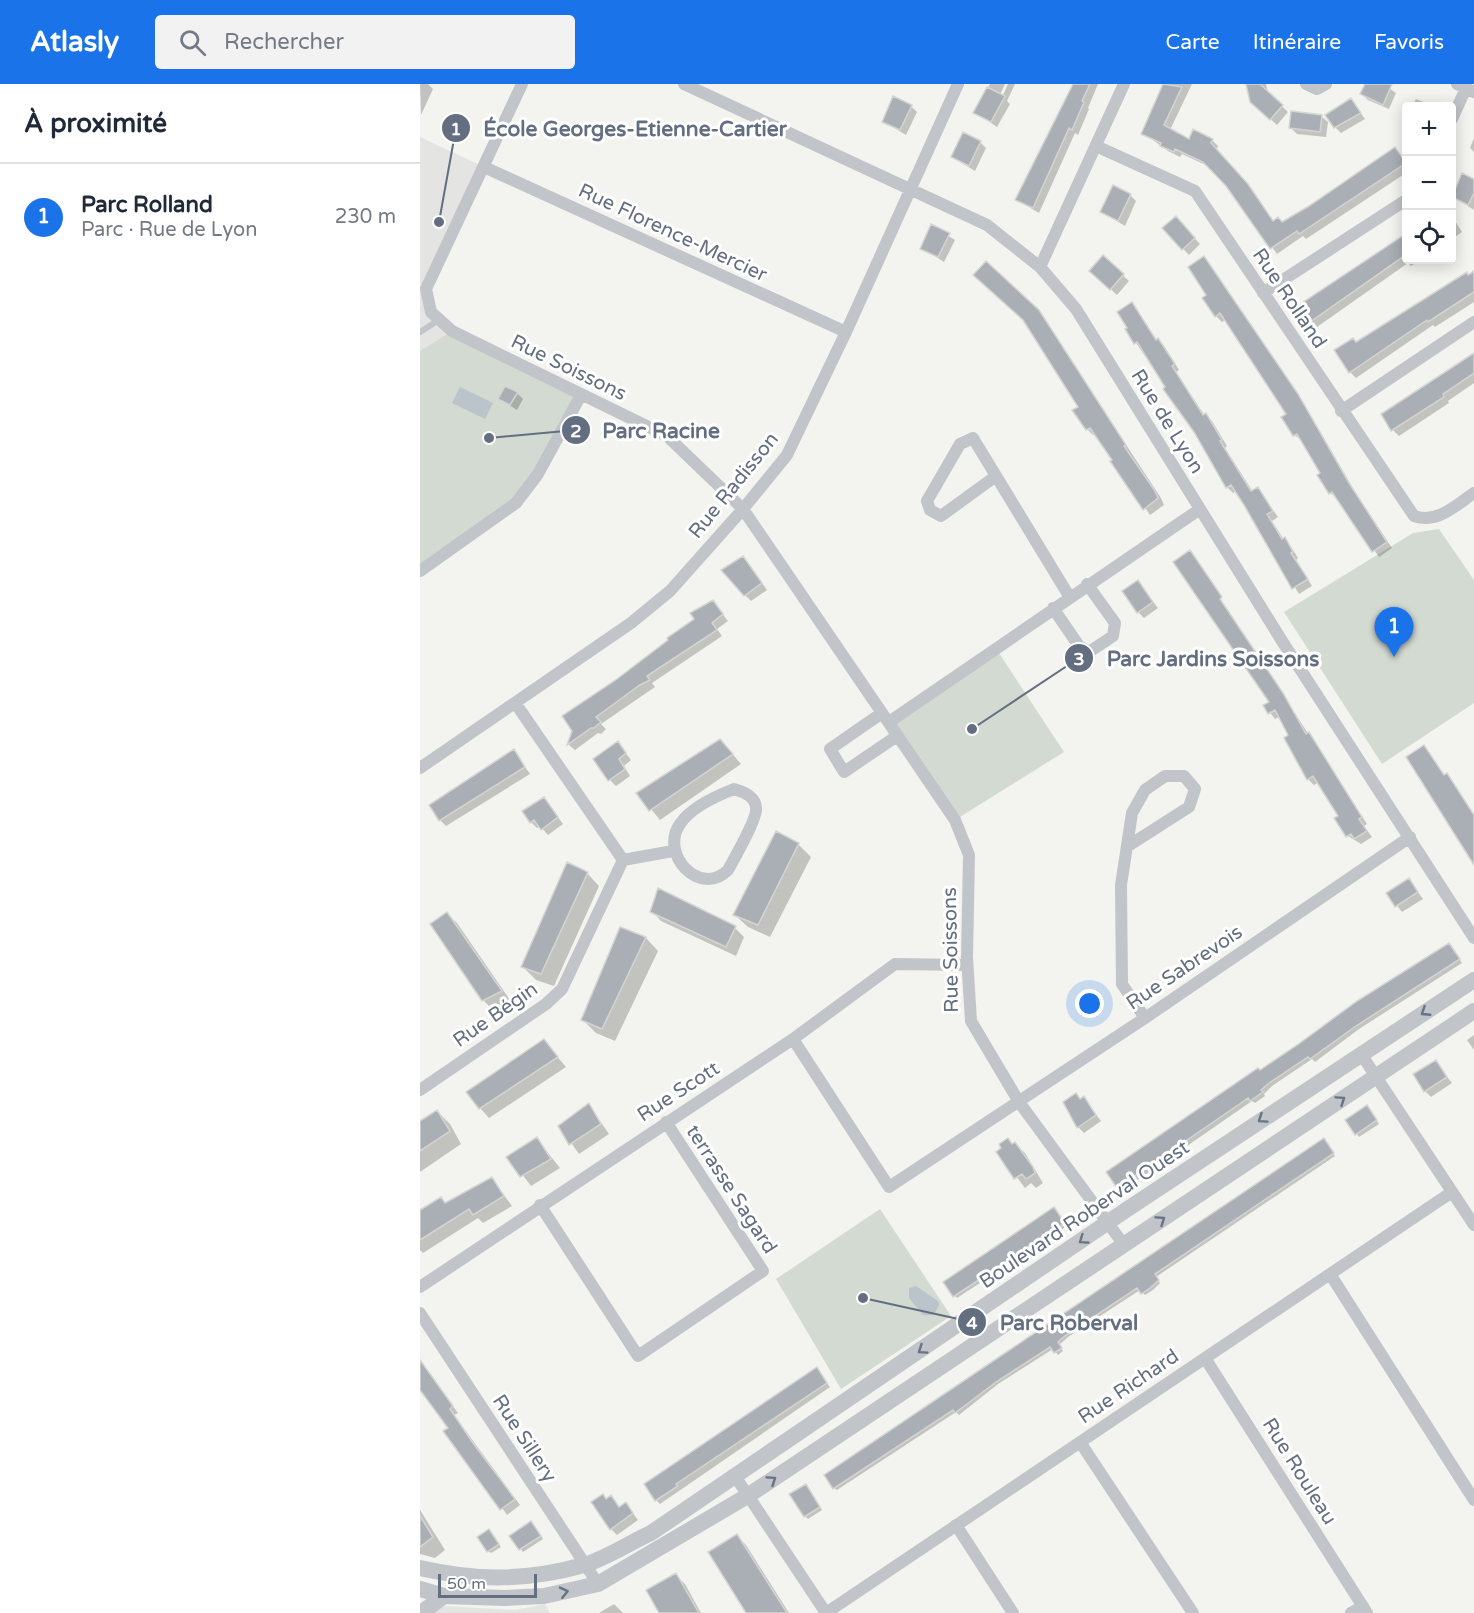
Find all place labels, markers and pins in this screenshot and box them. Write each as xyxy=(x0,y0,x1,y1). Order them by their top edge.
callout: École Georges-Etienne-Cartier xyxy=(441,109,799,148)
callout: Parc Racine xyxy=(561,411,732,450)
pin: 1 xyxy=(1374,608,1414,657)
callout: Parc Jardins Soissons xyxy=(1064,639,1331,678)
callout: Parc Roberval xyxy=(957,1303,1150,1342)

